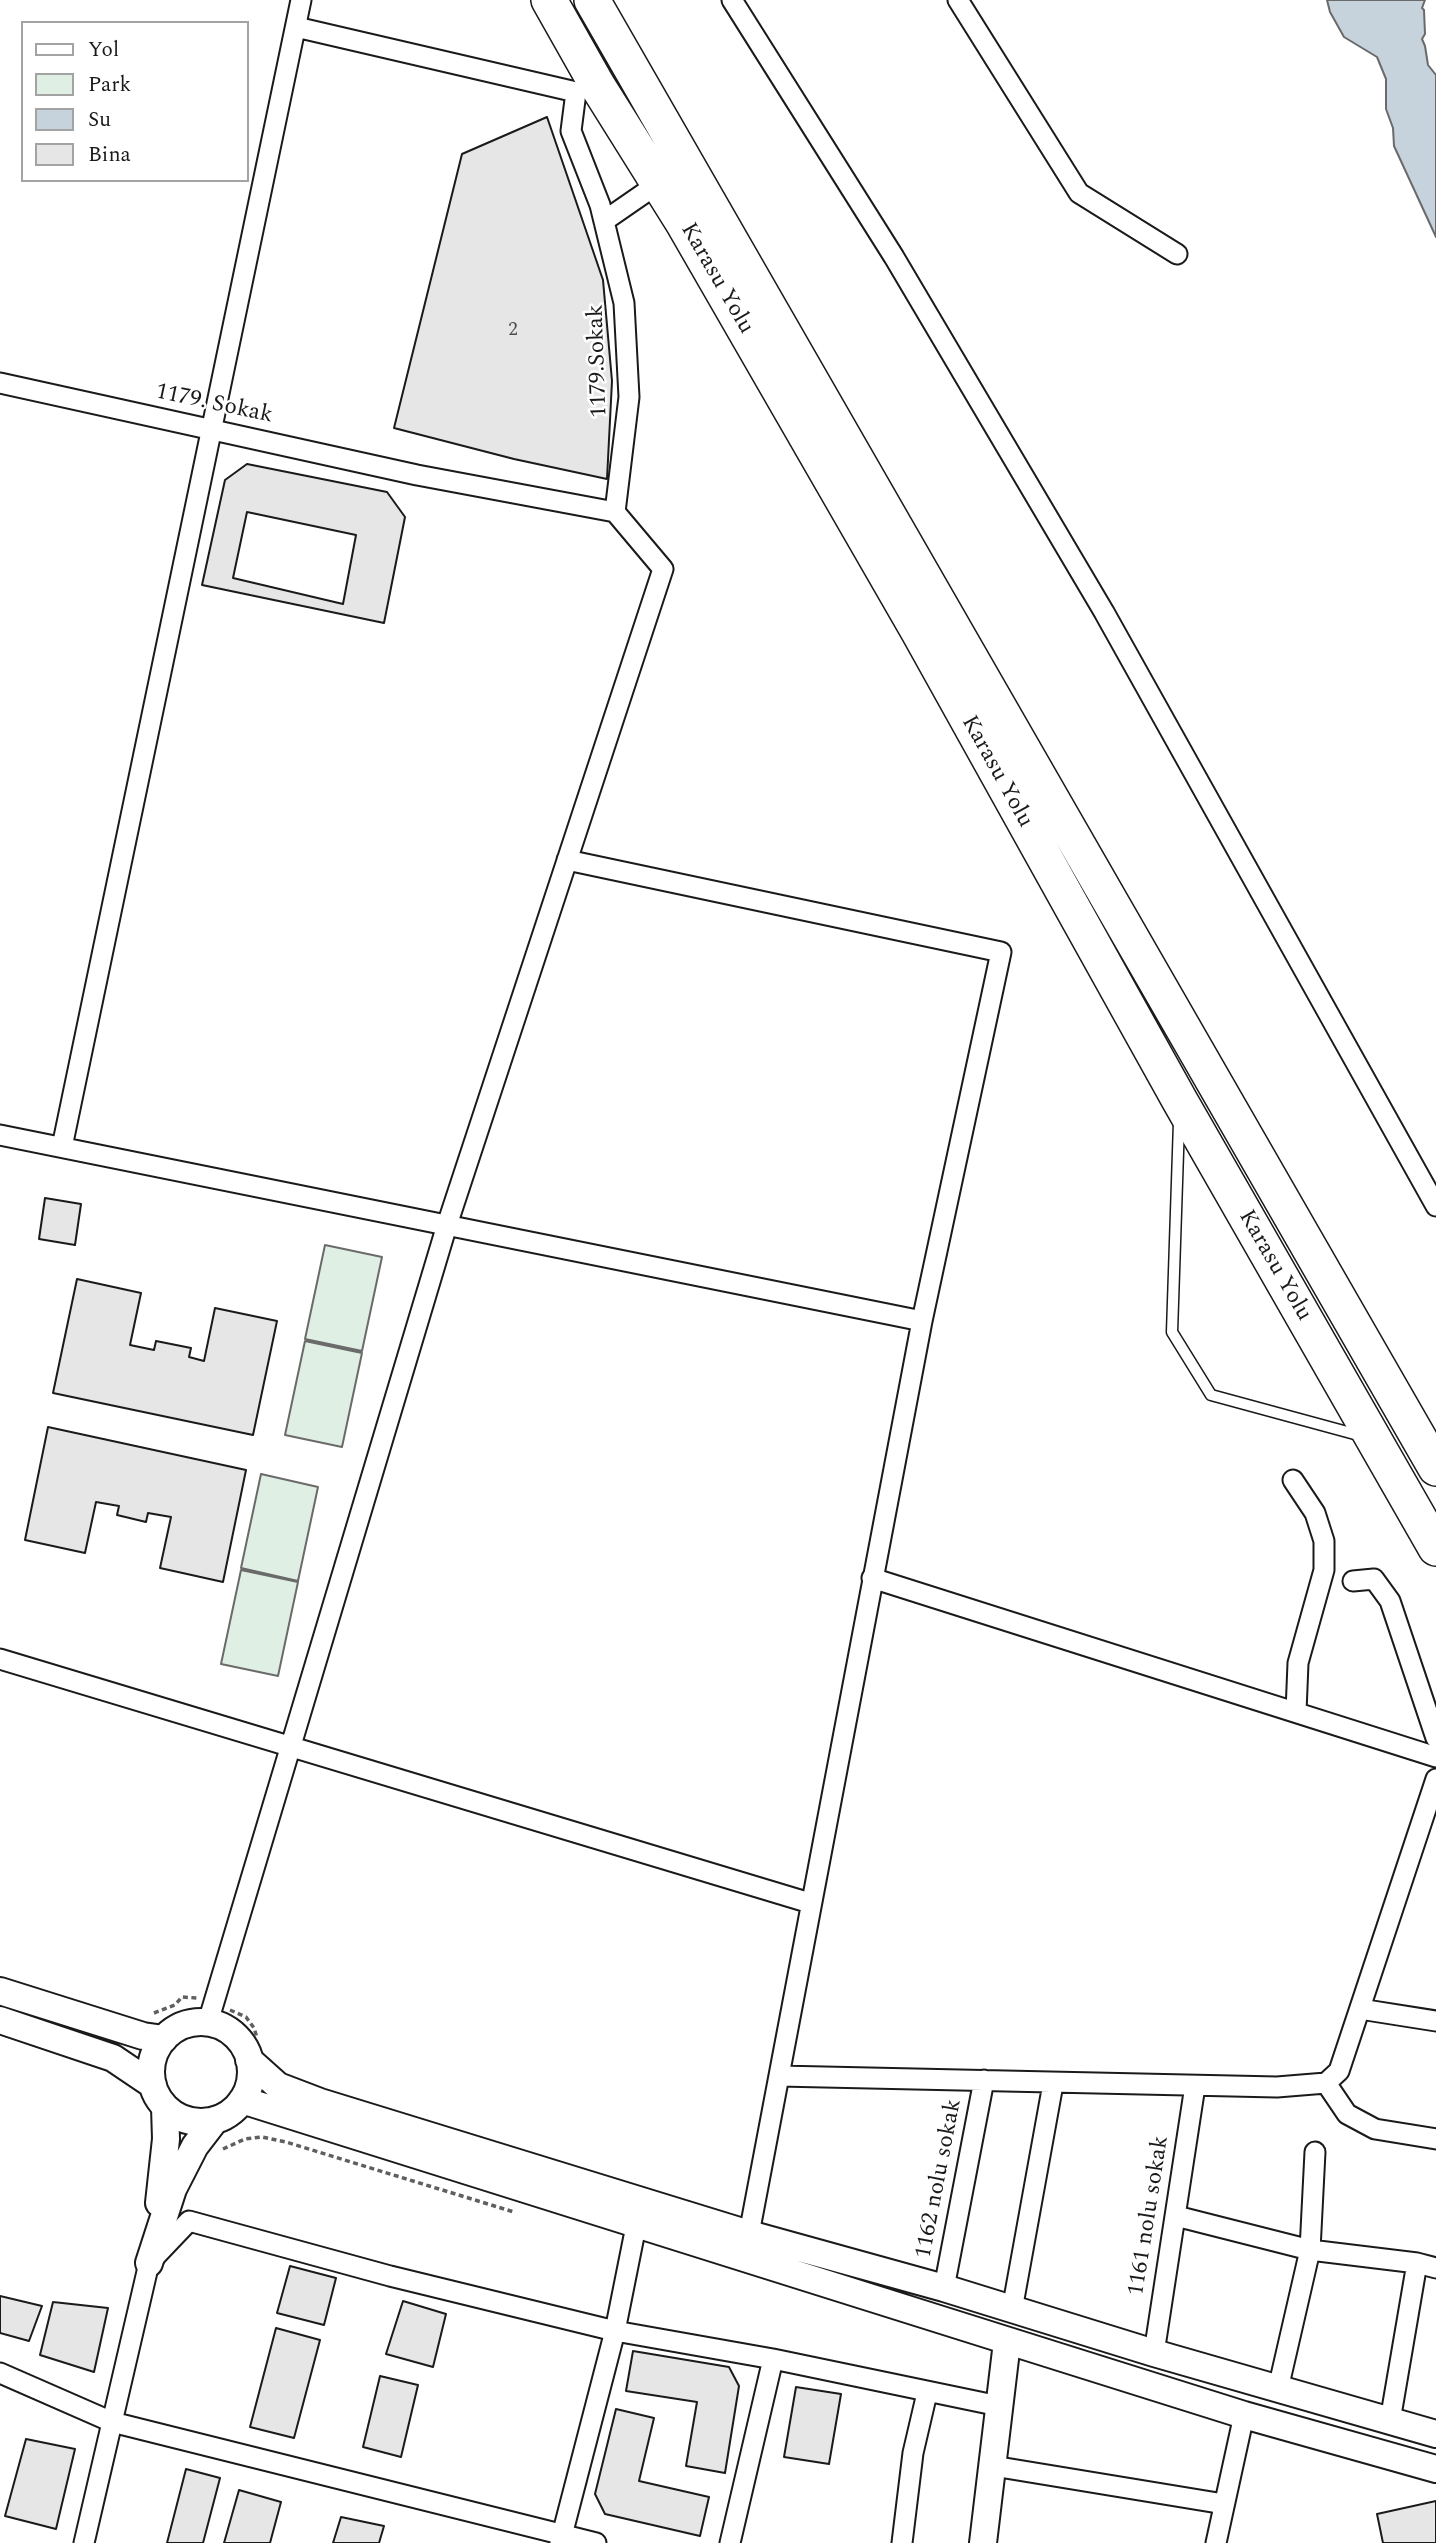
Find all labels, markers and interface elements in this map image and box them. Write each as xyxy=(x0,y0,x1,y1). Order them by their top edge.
legend xyxy=(21,21,248,182)
text: Yol xyxy=(88,34,119,66)
text: Park xyxy=(88,69,131,101)
text: Su xyxy=(88,104,111,136)
text: Bina xyxy=(88,139,131,171)
street label: Karasu Yolu xyxy=(673,219,759,339)
street label: 1179.Sokak xyxy=(583,304,615,418)
house number: 2 xyxy=(508,320,518,342)
street label: 1179. Sokak xyxy=(153,379,275,431)
street label: Karasu Yolu xyxy=(954,711,1038,833)
street label: Karasu Yolu xyxy=(1231,1206,1317,1326)
street label: 1162 nolu sokak xyxy=(911,2097,969,2261)
street label: 1161 nolu sokak xyxy=(1124,2134,1176,2298)

